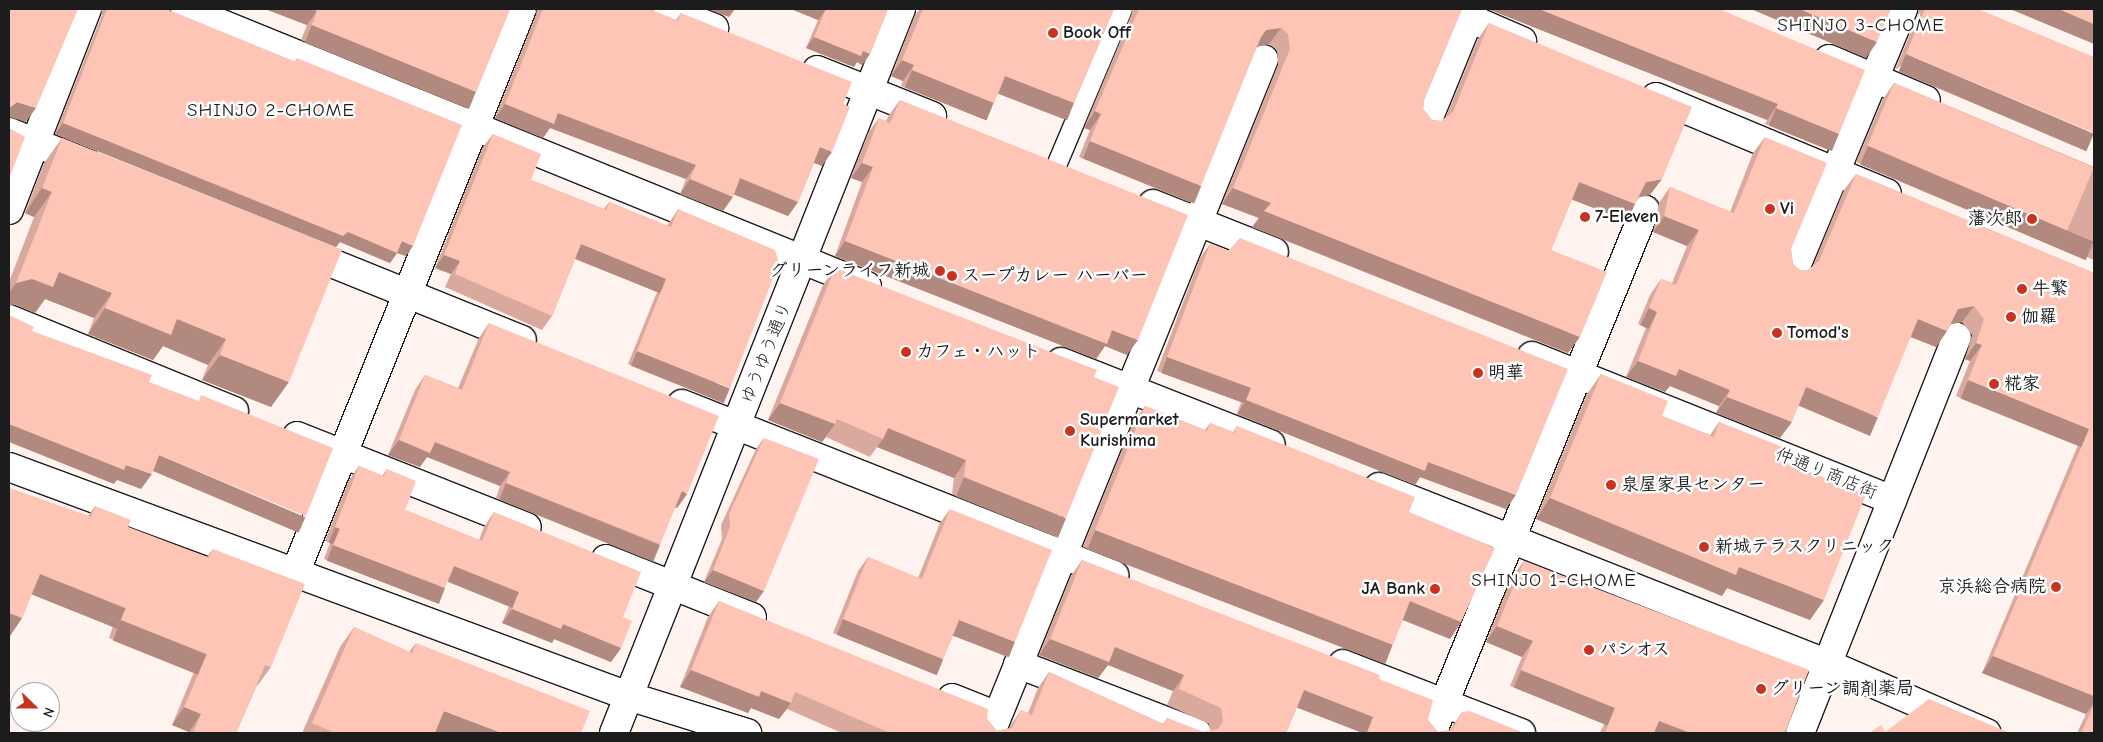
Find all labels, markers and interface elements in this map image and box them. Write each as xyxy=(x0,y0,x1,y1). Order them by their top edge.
district label: SHINJO 3-CHOME xyxy=(1775,15,1947,37)
place label: Book Off xyxy=(1063,22,1131,44)
marker: Book Off xyxy=(1047,27,1059,39)
district label: SHINJO 2-CHOME xyxy=(185,100,357,122)
place label: Vi xyxy=(1780,198,1794,220)
marker: Vi xyxy=(1764,203,1776,215)
place label: 7-Eleven xyxy=(1595,206,1659,228)
place label: 藩次郎 xyxy=(1968,208,2022,230)
marker: 7-Eleven xyxy=(1579,211,1591,223)
marker: 藩次郎 xyxy=(2026,213,2038,225)
place label: グリーンライフ新城 xyxy=(768,260,930,282)
marker: グリーンライフ新城 xyxy=(934,265,946,277)
place label: スープカレー ハーバー xyxy=(962,265,1148,287)
marker: スープカレー ハーバー xyxy=(946,270,958,282)
place label: 牛繁 xyxy=(2032,278,2068,300)
marker: 牛繁 xyxy=(2016,283,2028,295)
street label: ゆうゆう通り xyxy=(737,299,797,407)
place label: 伽羅 xyxy=(2021,306,2057,328)
marker: 伽羅 xyxy=(2005,311,2017,323)
place label: Tomod's xyxy=(1787,322,1849,344)
marker: Tomod's xyxy=(1771,327,1783,339)
place label: カフェ・ハット xyxy=(916,341,1042,363)
marker: カフェ・ハット xyxy=(900,346,912,358)
place label: 明華 xyxy=(1488,362,1524,384)
marker: 明華 xyxy=(1472,367,1484,379)
place label: 糀家 xyxy=(2004,373,2040,395)
marker: 糀家 xyxy=(1988,378,2000,390)
place label: Supermarket Kurishima xyxy=(1080,410,1179,452)
marker: Supermarket Kurishima xyxy=(1064,425,1076,437)
street label: 仲通り商店街 xyxy=(1772,444,1880,504)
place label: 泉屋家具センター xyxy=(1621,474,1765,496)
marker: 泉屋家具センター xyxy=(1605,479,1617,491)
place label: 新城テラスクリニック xyxy=(1715,536,1895,558)
marker: 新城テラスクリニック xyxy=(1697,540,1711,554)
district label: SHINJO 1-CHOME xyxy=(1469,570,1639,592)
place label: 京浜総合病院 xyxy=(1938,576,2046,598)
place label: JA Bank xyxy=(1361,578,1425,600)
marker: 京浜総合病院 xyxy=(2050,581,2062,593)
marker: JA Bank xyxy=(1429,583,1441,595)
place label: パシオス xyxy=(1599,639,1671,661)
marker: パシオス xyxy=(1583,644,1595,656)
place label: グリーン調剤薬局 xyxy=(1771,678,1915,700)
north arrow xyxy=(10,682,60,732)
marker: グリーン調剤薬局 xyxy=(1755,683,1767,695)
text: N xyxy=(39,705,58,720)

